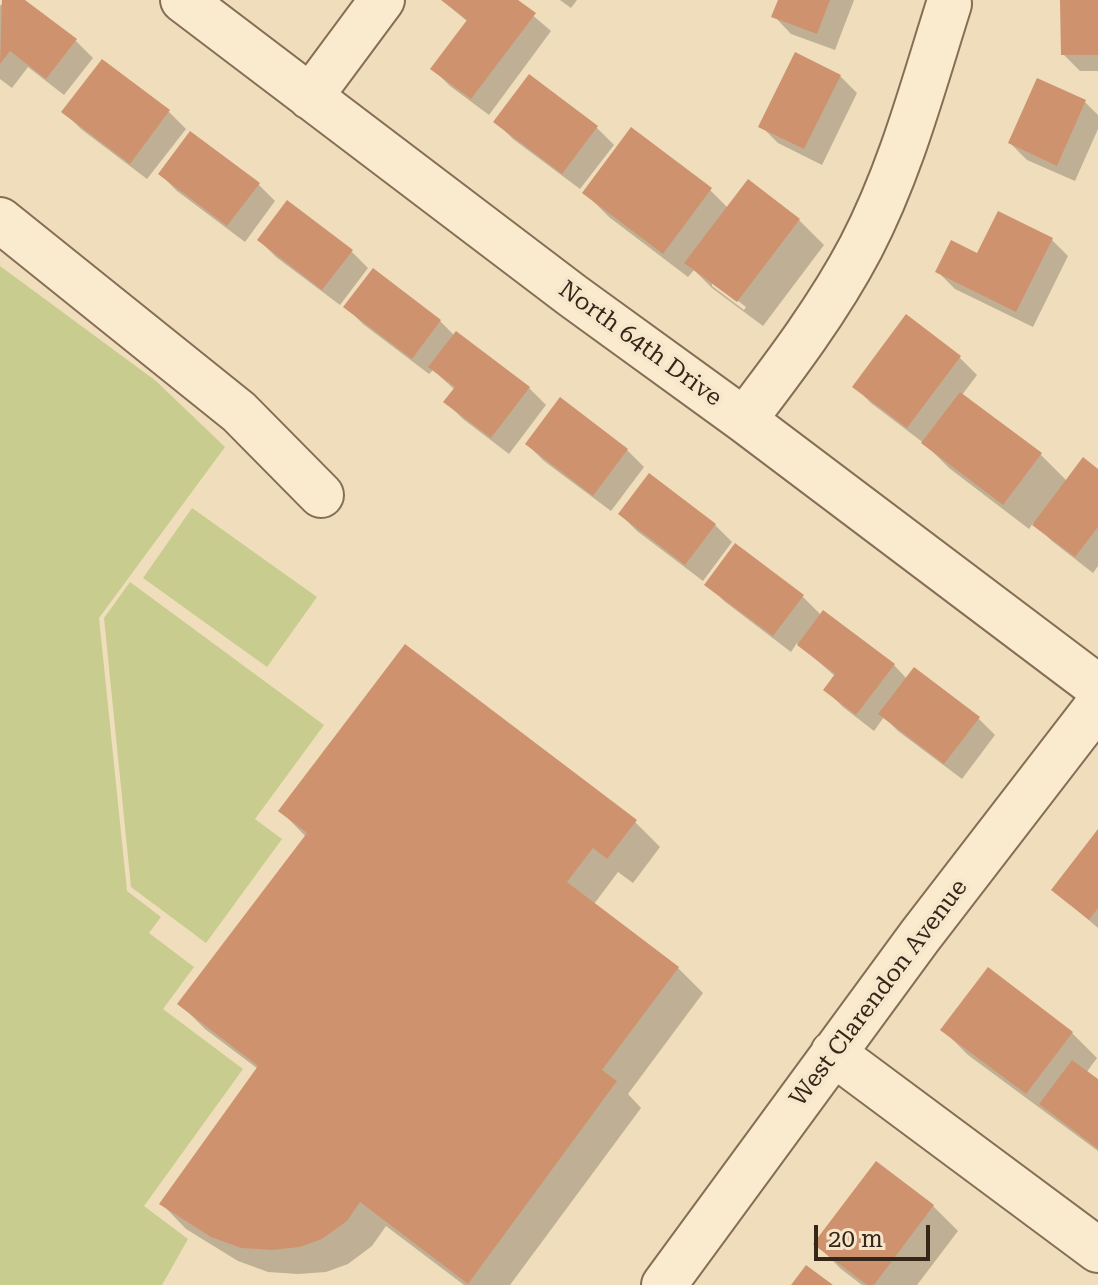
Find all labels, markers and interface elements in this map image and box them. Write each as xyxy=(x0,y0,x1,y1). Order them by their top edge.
street label: North 64th Drive xyxy=(553,275,727,413)
street label: West Clarendon Avenue xyxy=(784,874,974,1112)
scale bar xyxy=(818,1209,934,1259)
text: 20 m xyxy=(828,1225,883,1253)

